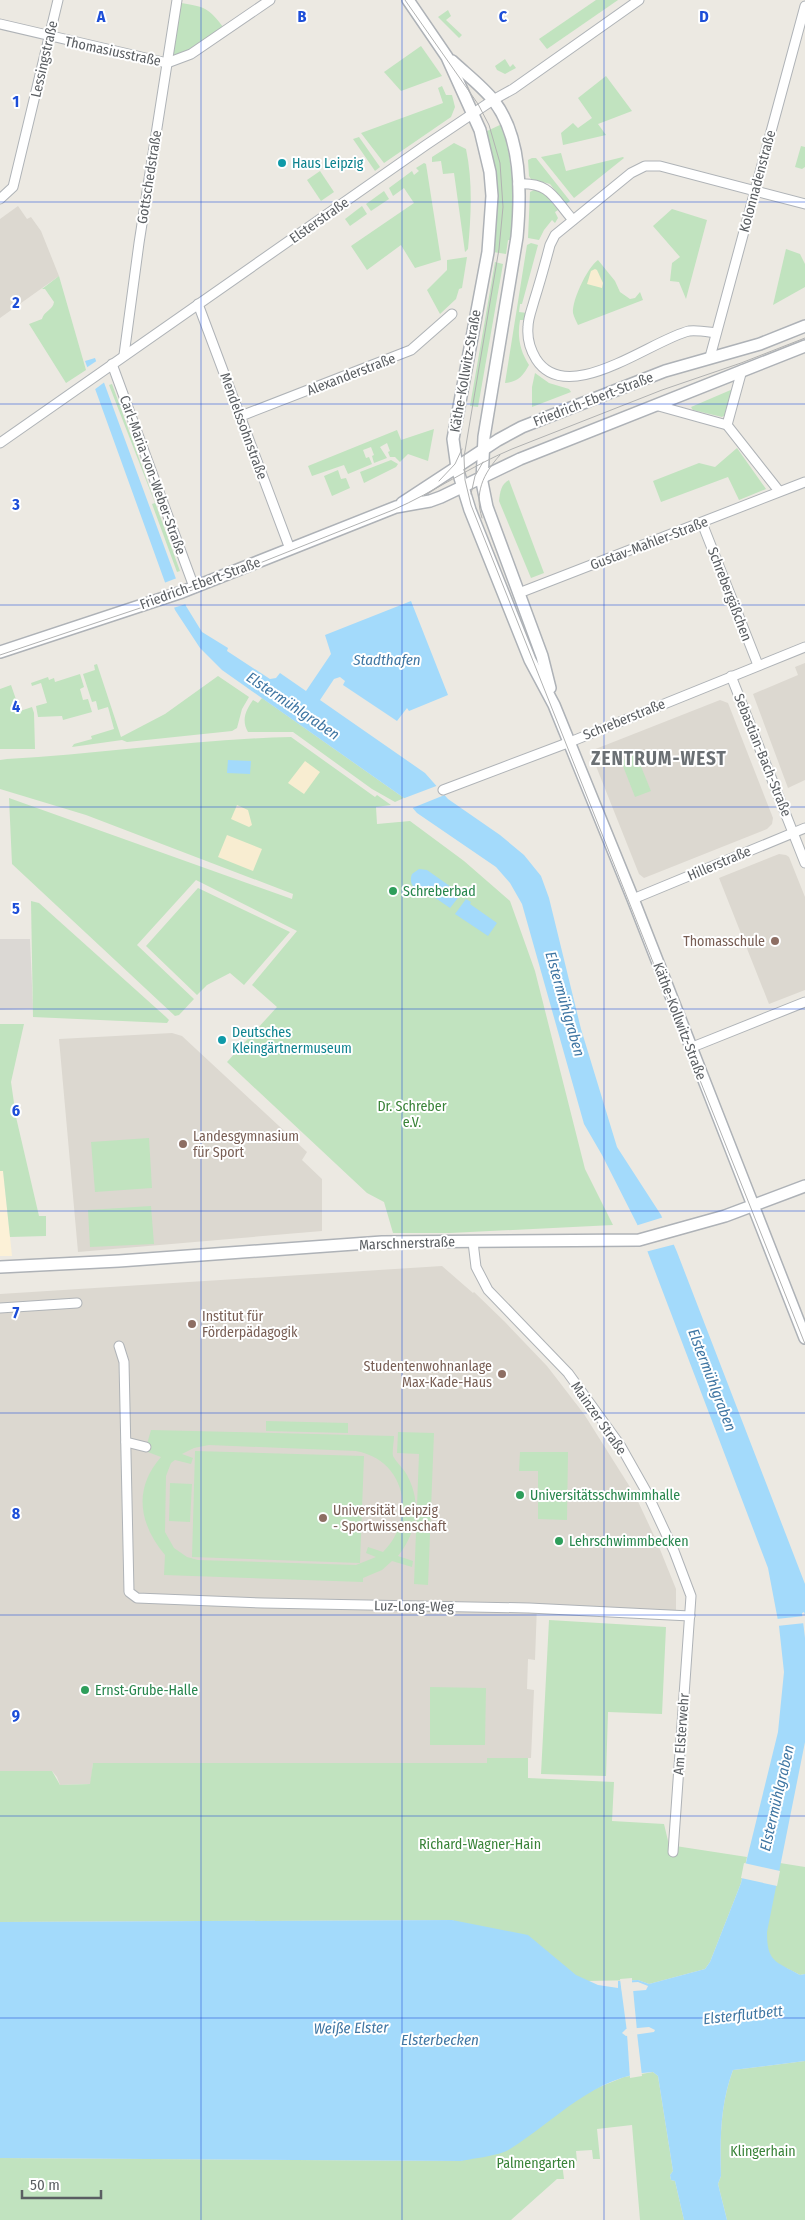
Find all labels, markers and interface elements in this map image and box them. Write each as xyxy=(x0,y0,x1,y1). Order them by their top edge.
text: A xyxy=(96,7,106,26)
text: B xyxy=(298,7,307,26)
text: C xyxy=(499,7,508,26)
text: D xyxy=(699,7,709,26)
street label: Lessingstraße xyxy=(27,19,62,99)
street label: Thomasiusstraße xyxy=(63,33,163,70)
text: 1 xyxy=(13,92,19,111)
street label: Kolonnadenstraße xyxy=(736,128,779,234)
street label: Gottschedstraße xyxy=(134,129,165,225)
place label: Haus Leipzig xyxy=(292,155,364,172)
marker: Haus Leipzig xyxy=(276,157,288,169)
street label: Elsterstraße xyxy=(286,194,352,247)
text: 2 xyxy=(11,293,20,312)
street label: Käthe-Kollwitz-Straße xyxy=(446,308,485,434)
street label: Alexanderstraße xyxy=(305,350,398,399)
street label: Friedrich-Ebert-Straße xyxy=(531,369,656,430)
street label: Mendelssohnstraße xyxy=(216,370,271,482)
street label: Carl-Maria-von-Weber-Straße xyxy=(116,393,189,557)
text: 3 xyxy=(11,495,20,514)
street label: Gustav-Mahler-Straße xyxy=(588,513,711,574)
street label: Schrebergäßchen xyxy=(704,545,755,643)
street label: Friedrich-Ebert-Straße xyxy=(138,554,263,613)
water label: Stadthafen xyxy=(352,651,421,669)
water label: Elstermühlgraben xyxy=(243,668,343,744)
street label: Sebastian-Bach-Straße xyxy=(730,691,795,819)
street label: Schreberstraße xyxy=(581,695,668,744)
text: 4 xyxy=(12,697,20,716)
district label: ZENTRUM-WEST xyxy=(591,747,727,770)
street label: Hillerstraße xyxy=(685,842,754,884)
place label: Schreberbad xyxy=(403,883,476,900)
marker: Schreberbad xyxy=(387,885,399,897)
text: 5 xyxy=(12,899,20,918)
place label: Thomasschule xyxy=(683,933,765,950)
marker: Thomasschule xyxy=(769,935,781,947)
water label: Elstermühlgraben xyxy=(541,949,589,1059)
street label: Käthe-Kollwitz-Straße xyxy=(649,960,710,1082)
place label: Deutsches Kleingärtnermuseum xyxy=(232,1024,352,1057)
marker: Deutsches Kleingärtnermuseum xyxy=(216,1034,228,1046)
park label: Dr. Schreber e.V. xyxy=(377,1098,447,1131)
text: 6 xyxy=(12,1101,20,1120)
place label: Landesgymnasium für Sport xyxy=(193,1128,299,1161)
marker: Landesgymnasium für Sport xyxy=(177,1138,189,1150)
street label: Marschnerstraße xyxy=(359,1233,455,1254)
text: 7 xyxy=(13,1303,20,1322)
place label: Institut für Förderpädagogik xyxy=(202,1308,298,1341)
marker: Institut für Förderpädagogik xyxy=(186,1318,198,1330)
water label: Elstermühlgraben xyxy=(684,1326,740,1434)
place label: Studentenwohnanlage Max-Kade-Haus xyxy=(364,1358,492,1391)
marker: Studentenwohnanlage Max-Kade-Haus xyxy=(496,1368,508,1380)
street label: Mainzer Straße xyxy=(567,1378,630,1458)
place label: Universitätsschwimmhalle xyxy=(530,1487,680,1504)
marker: Universitätsschwimmhalle xyxy=(514,1489,526,1501)
place label: Universität Leipzig - Sportwissenschaft xyxy=(333,1502,447,1535)
text: 8 xyxy=(12,1504,21,1523)
marker: Universität Leipzig - Sportwissenschaft xyxy=(317,1512,329,1524)
place label: Lehrschwimmbecken xyxy=(569,1533,689,1550)
marker: Lehrschwimmbecken xyxy=(553,1535,565,1547)
street label: Luz-Long-Weg xyxy=(374,1597,454,1616)
place label: Ernst-Grube-Halle xyxy=(95,1682,198,1699)
marker: Ernst-Grube-Halle xyxy=(79,1684,91,1696)
street label: Am Elsterwehr xyxy=(670,1692,693,1776)
text: 9 xyxy=(12,1706,20,1725)
water label: Elstermühlgraben xyxy=(756,1743,798,1853)
park label: Richard-Wagner-Hain xyxy=(419,1836,541,1853)
water label: Elsterflutbett xyxy=(702,2002,784,2028)
water label: Weiße Elster xyxy=(314,2018,389,2038)
water label: Elsterbecken xyxy=(401,2031,479,2049)
park label: Klingerhain xyxy=(730,2143,796,2160)
park label: Palmengarten xyxy=(497,2155,575,2172)
scale bar xyxy=(22,2168,101,2200)
text: 50 m xyxy=(30,2176,60,2194)

